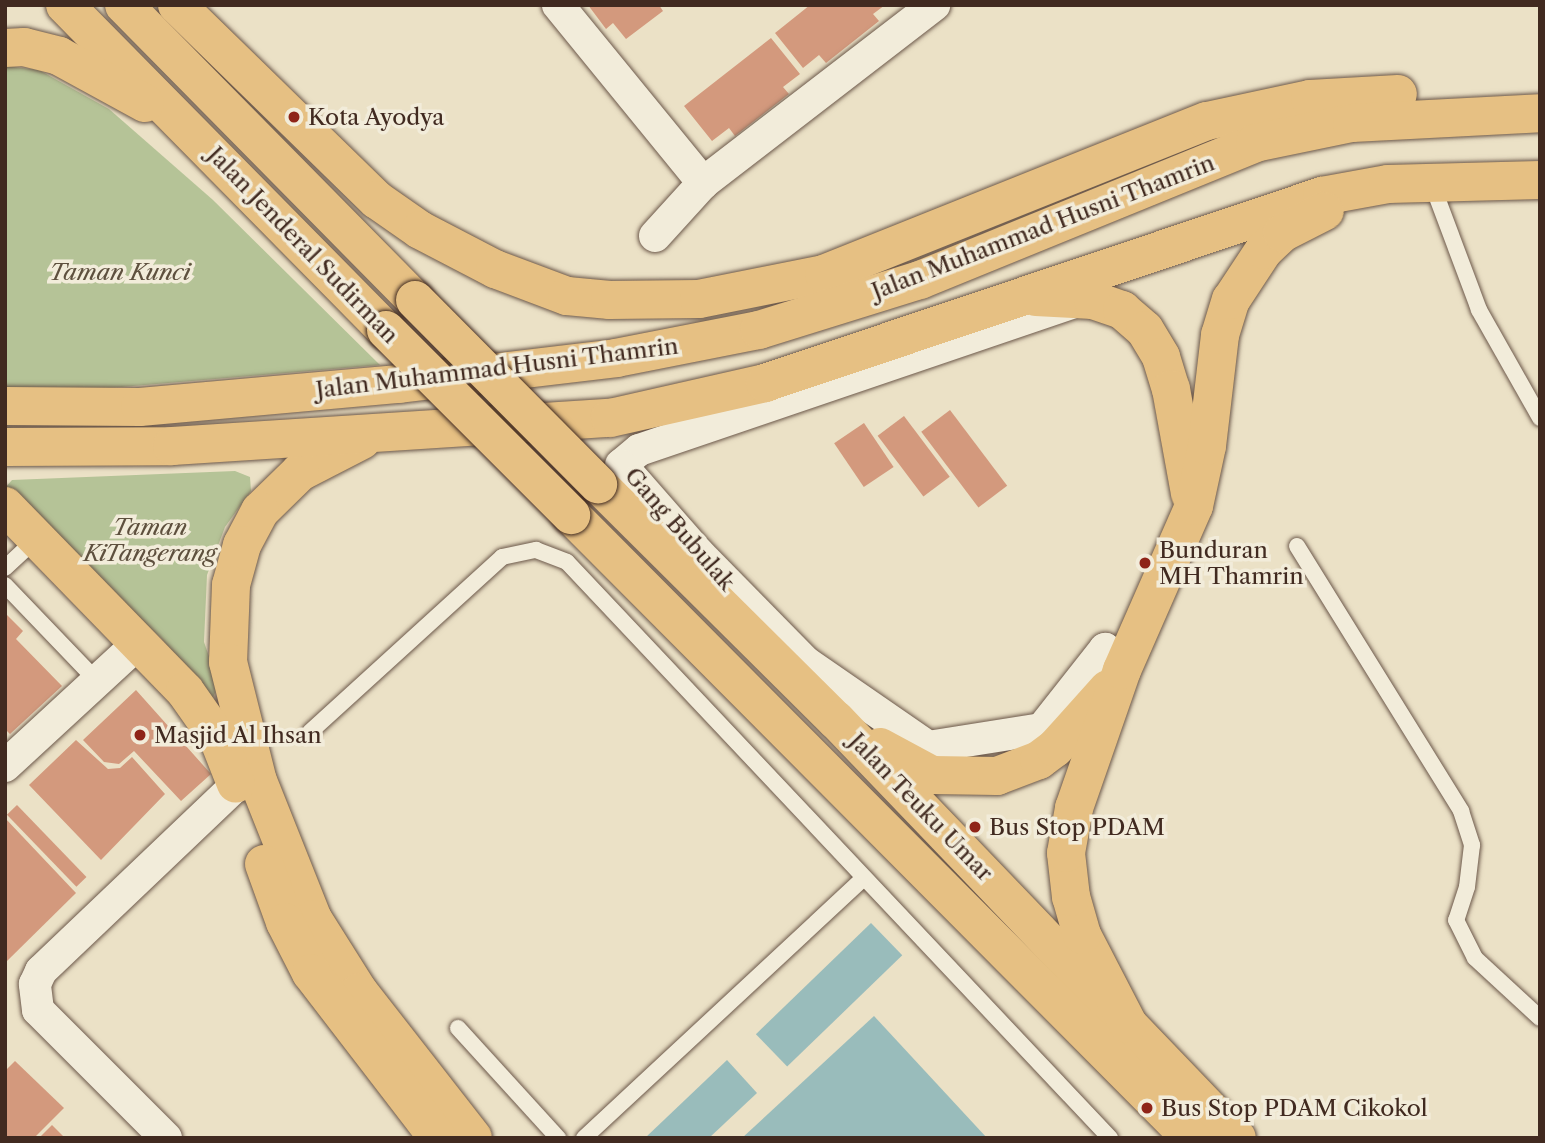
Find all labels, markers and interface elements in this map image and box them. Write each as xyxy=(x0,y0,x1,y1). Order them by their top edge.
place label: Kota Ayodya xyxy=(308,103,446,131)
marker: Kota Ayodya xyxy=(286,109,302,125)
street label: Jalan Jenderal Sudirman xyxy=(202,141,404,349)
street label: Jalan Muhammad Husni Thamrin xyxy=(867,149,1219,305)
park label: Taman Kunci xyxy=(49,258,191,286)
street label: Jalan Muhammad Husni Thamrin xyxy=(314,332,680,404)
street label: Gang Bubulak xyxy=(619,462,741,596)
park label: Taman KiTangerang xyxy=(84,513,216,567)
place label: Bunduran MH Thamrin xyxy=(1159,536,1304,590)
marker: Bunduran MH Thamrin xyxy=(1137,555,1153,571)
place label: Masjid Al Ihsan xyxy=(154,721,322,749)
marker: Masjid Al Ihsan xyxy=(132,727,148,743)
street label: Jalan Teuku Umar xyxy=(843,727,999,887)
place label: Bus Stop PDAM xyxy=(989,813,1165,841)
marker: Bus Stop PDAM xyxy=(967,819,983,835)
place label: Bus Stop PDAM Cikokol xyxy=(1161,1094,1428,1122)
marker: Bus Stop PDAM Cikokol xyxy=(1139,1100,1155,1116)

